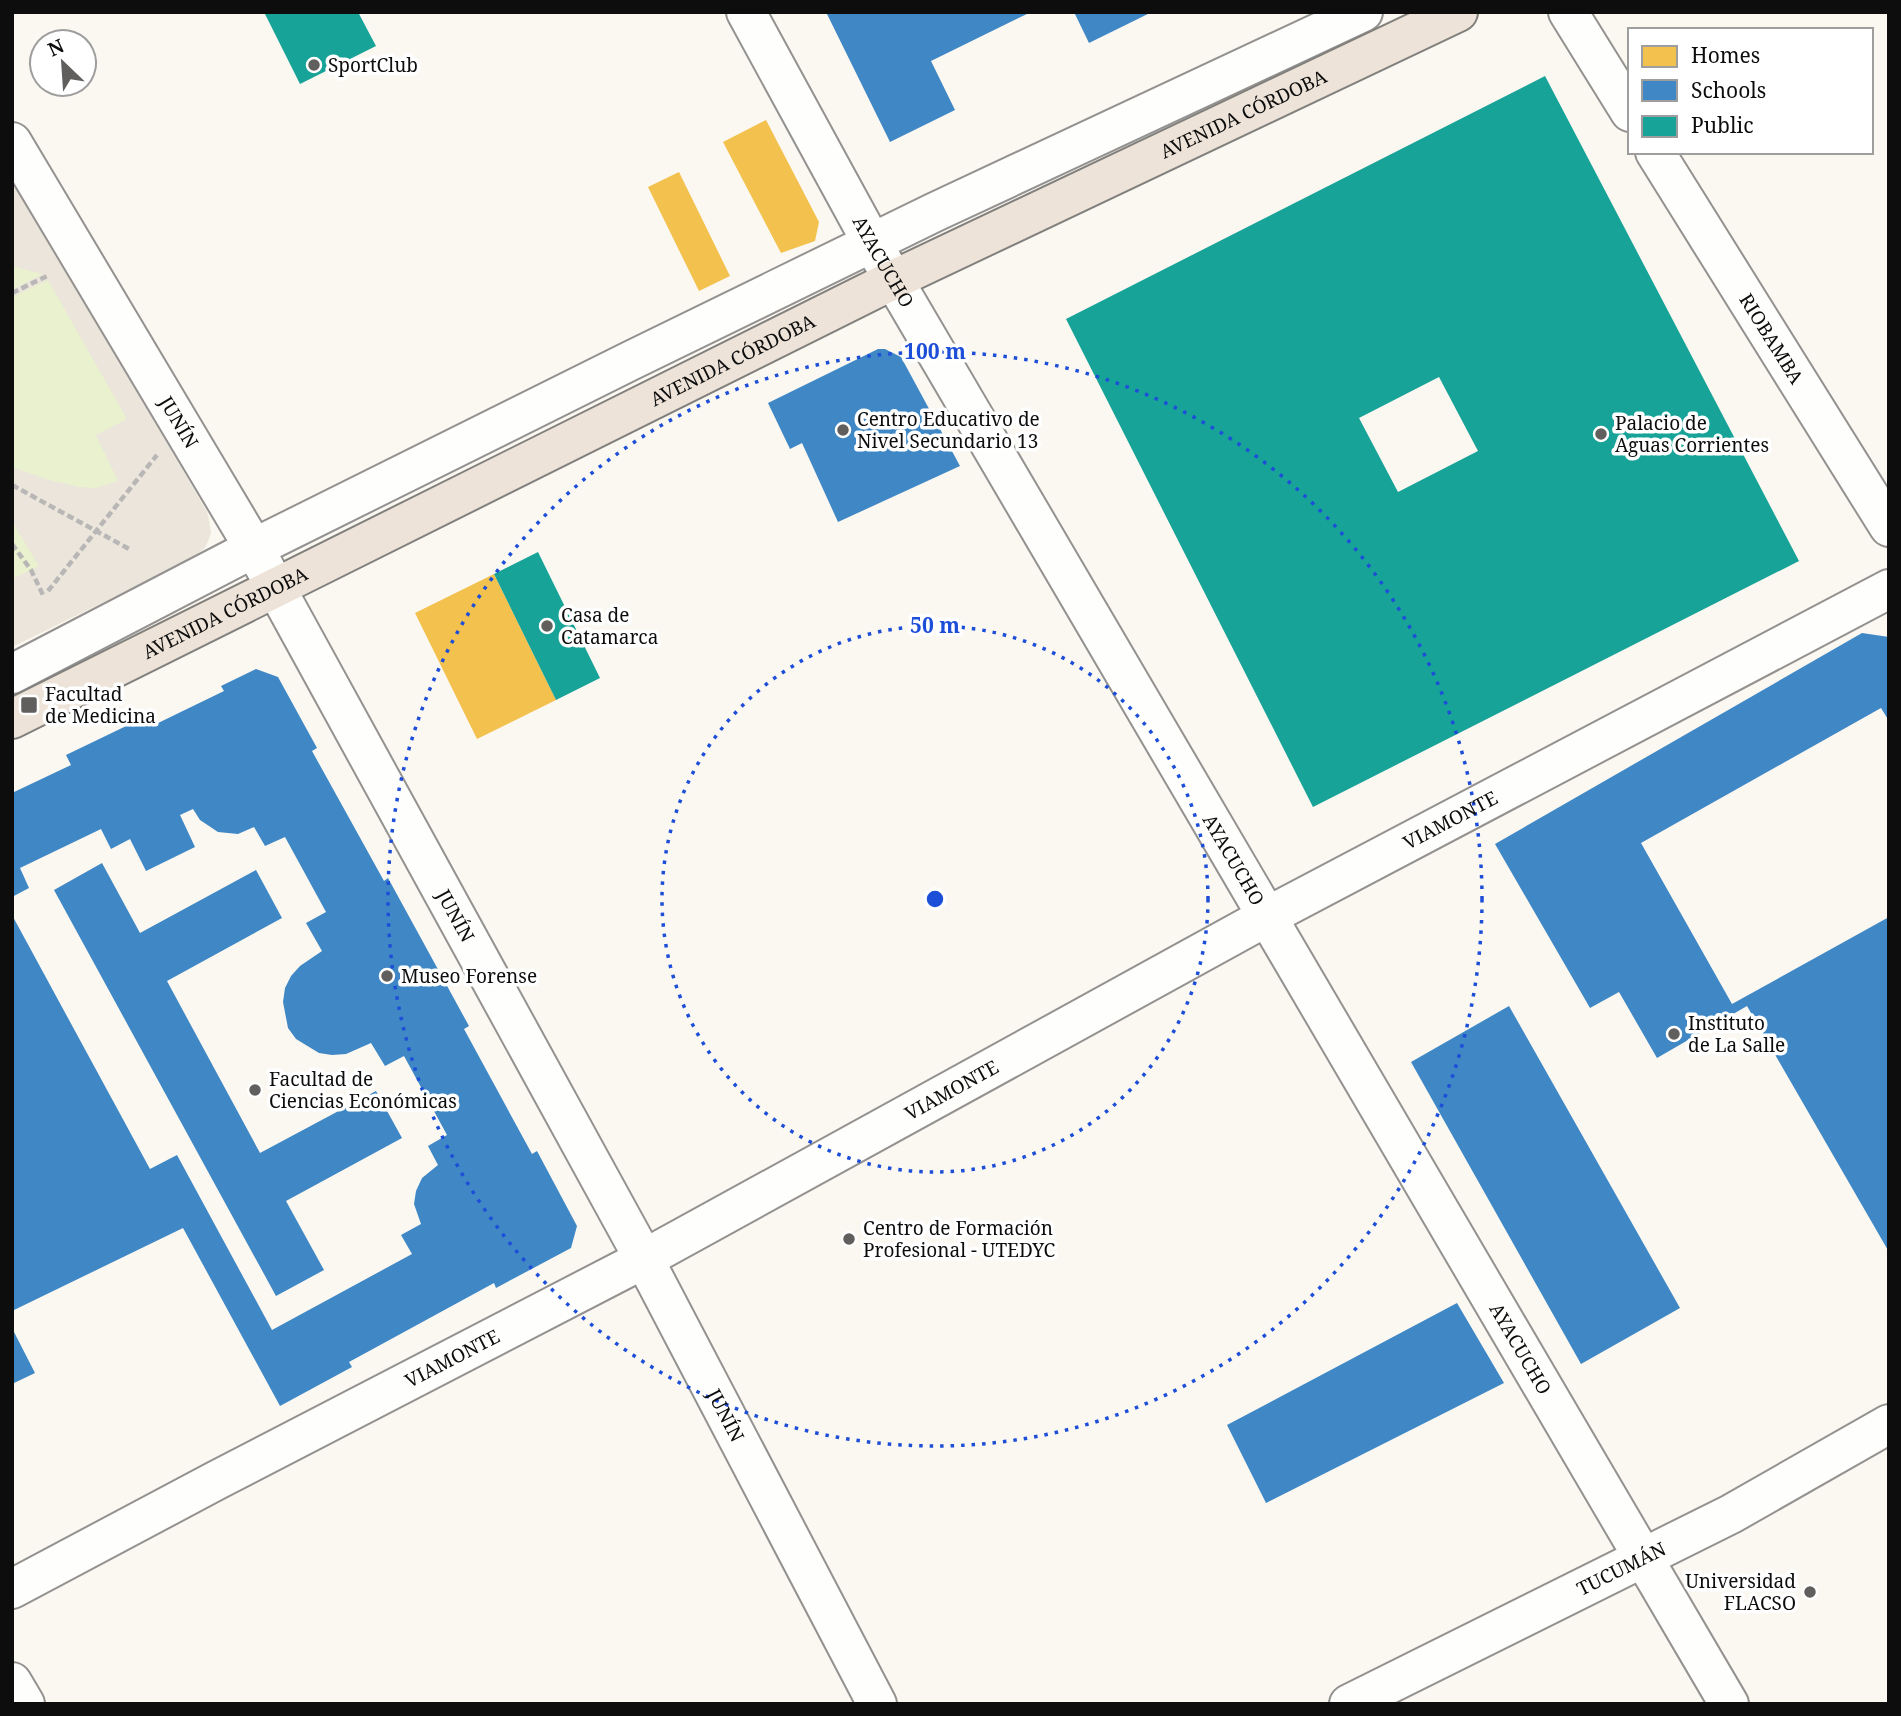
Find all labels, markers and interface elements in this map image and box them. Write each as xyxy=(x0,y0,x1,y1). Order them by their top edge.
north arrow xyxy=(28,28,98,98)
legend xyxy=(1628,28,1873,154)
text: N xyxy=(44,33,68,63)
text: Homes xyxy=(1691,41,1760,69)
place label: SportClub xyxy=(328,52,418,78)
marker: SportClub xyxy=(306,57,322,73)
street label: AVENIDA CÓRDOBA xyxy=(1156,63,1331,164)
text: Schools xyxy=(1691,76,1766,104)
text: Public xyxy=(1691,111,1753,139)
street label: AYACUCHO xyxy=(847,211,920,312)
street label: RIOBAMBA xyxy=(1733,288,1810,389)
street label: AVENIDA CÓRDOBA xyxy=(645,308,820,412)
text: 100 m xyxy=(904,337,966,365)
street label: JUNÍN xyxy=(153,390,205,453)
place label: Centro Educativo de Nivel Secundario 13 xyxy=(857,406,1040,454)
place label: Palacio de Aguas Corrientes xyxy=(1615,410,1769,458)
marker: Centro Educativo de Nivel Secundario 13 xyxy=(835,422,851,438)
marker: Palacio de Aguas Corrientes xyxy=(1593,426,1609,442)
street label: AVENIDA CÓRDOBA xyxy=(138,560,313,665)
place label: Casa de Catamarca xyxy=(561,602,658,650)
text: 50 m xyxy=(910,611,960,639)
marker: Casa de Catamarca xyxy=(539,618,555,634)
place label: Facultad de Medicina xyxy=(45,681,156,729)
marker: Facultad de Medicina xyxy=(19,695,39,715)
street label: VIAMONTE xyxy=(1399,784,1502,856)
street label: AYACUCHO xyxy=(1197,809,1271,910)
street label: JUNÍN xyxy=(430,884,481,947)
centre of rings xyxy=(923,887,947,911)
place label: Museo Forense xyxy=(401,963,537,989)
marker: Museo Forense xyxy=(379,968,395,984)
place label: Instituto de La Salle xyxy=(1688,1010,1785,1058)
marker: Instituto de La Salle xyxy=(1666,1026,1682,1042)
street label: VIAMONTE xyxy=(900,1054,1003,1126)
place label: Facultad de Ciencias Económicas xyxy=(269,1066,457,1114)
marker: Facultad de Ciencias Económicas xyxy=(247,1082,263,1098)
place label: Centro de Formación Profesional - UTEDYC xyxy=(863,1215,1055,1263)
marker: Centro de Formación Profesional - UTEDYC xyxy=(841,1231,857,1247)
street label: AYACUCHO xyxy=(1484,1298,1558,1399)
street label: VIAMONTE xyxy=(400,1323,504,1394)
street label: JUNÍN xyxy=(701,1383,750,1446)
street label: TUCUMÁN xyxy=(1572,1536,1670,1602)
place label: Universidad FLACSO xyxy=(1685,1568,1796,1616)
marker: Universidad FLACSO xyxy=(1802,1584,1818,1600)

